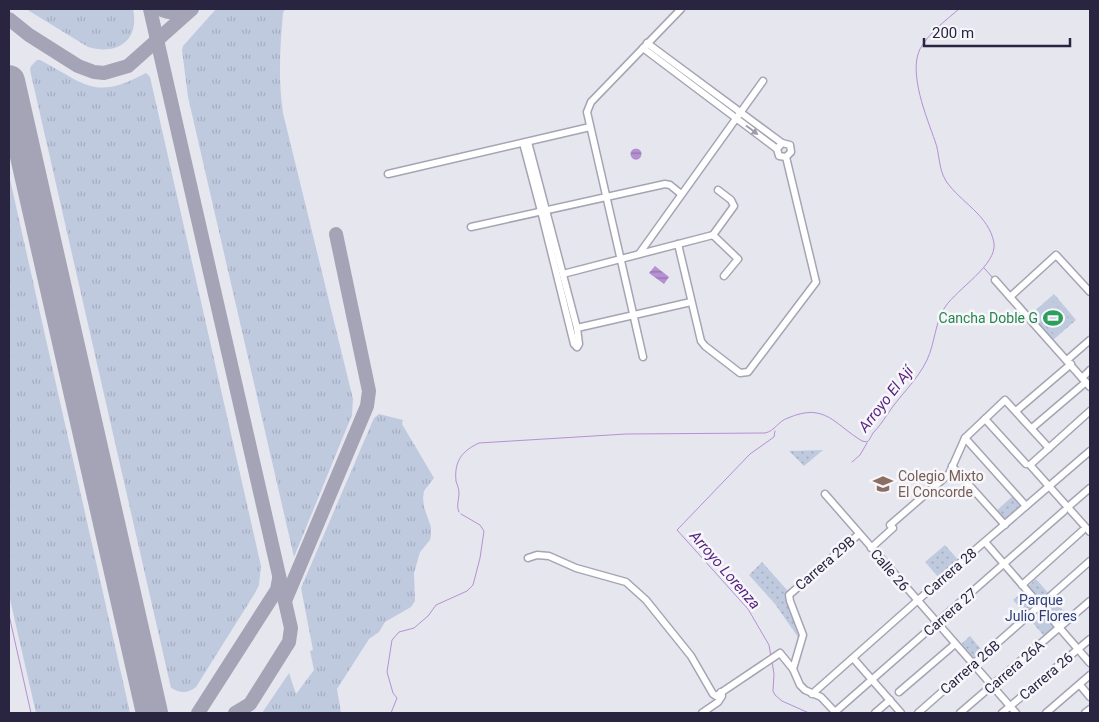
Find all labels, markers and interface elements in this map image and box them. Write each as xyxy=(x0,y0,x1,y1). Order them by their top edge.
scale bar xyxy=(924,15,1070,47)
text: 200 m xyxy=(932,24,974,42)
one-way arrow xyxy=(745,125,759,135)
sports icon: Cancha Doble G xyxy=(1042,307,1064,329)
place label: Cancha Doble G xyxy=(939,310,1038,326)
water label: Arroyo El Ají xyxy=(854,361,919,436)
place label: Colegio Mixto El Concorde xyxy=(898,468,984,500)
school or university icon: Colegio Mixto El Concorde xyxy=(872,473,894,495)
water label: Arroyo Lorenza xyxy=(685,526,764,613)
street label: Carrera 29B xyxy=(792,533,858,593)
street label: Carrera 28 xyxy=(920,545,980,599)
street label: Calle 26 xyxy=(868,546,913,594)
street label: Carrera 27 xyxy=(920,585,980,639)
park label: Parque Julio Flores xyxy=(1005,592,1077,624)
street label: Carrera 26A xyxy=(981,636,1047,698)
street label: Carrera 26B xyxy=(937,637,1003,697)
street label: Carrera 26 xyxy=(1016,649,1076,703)

